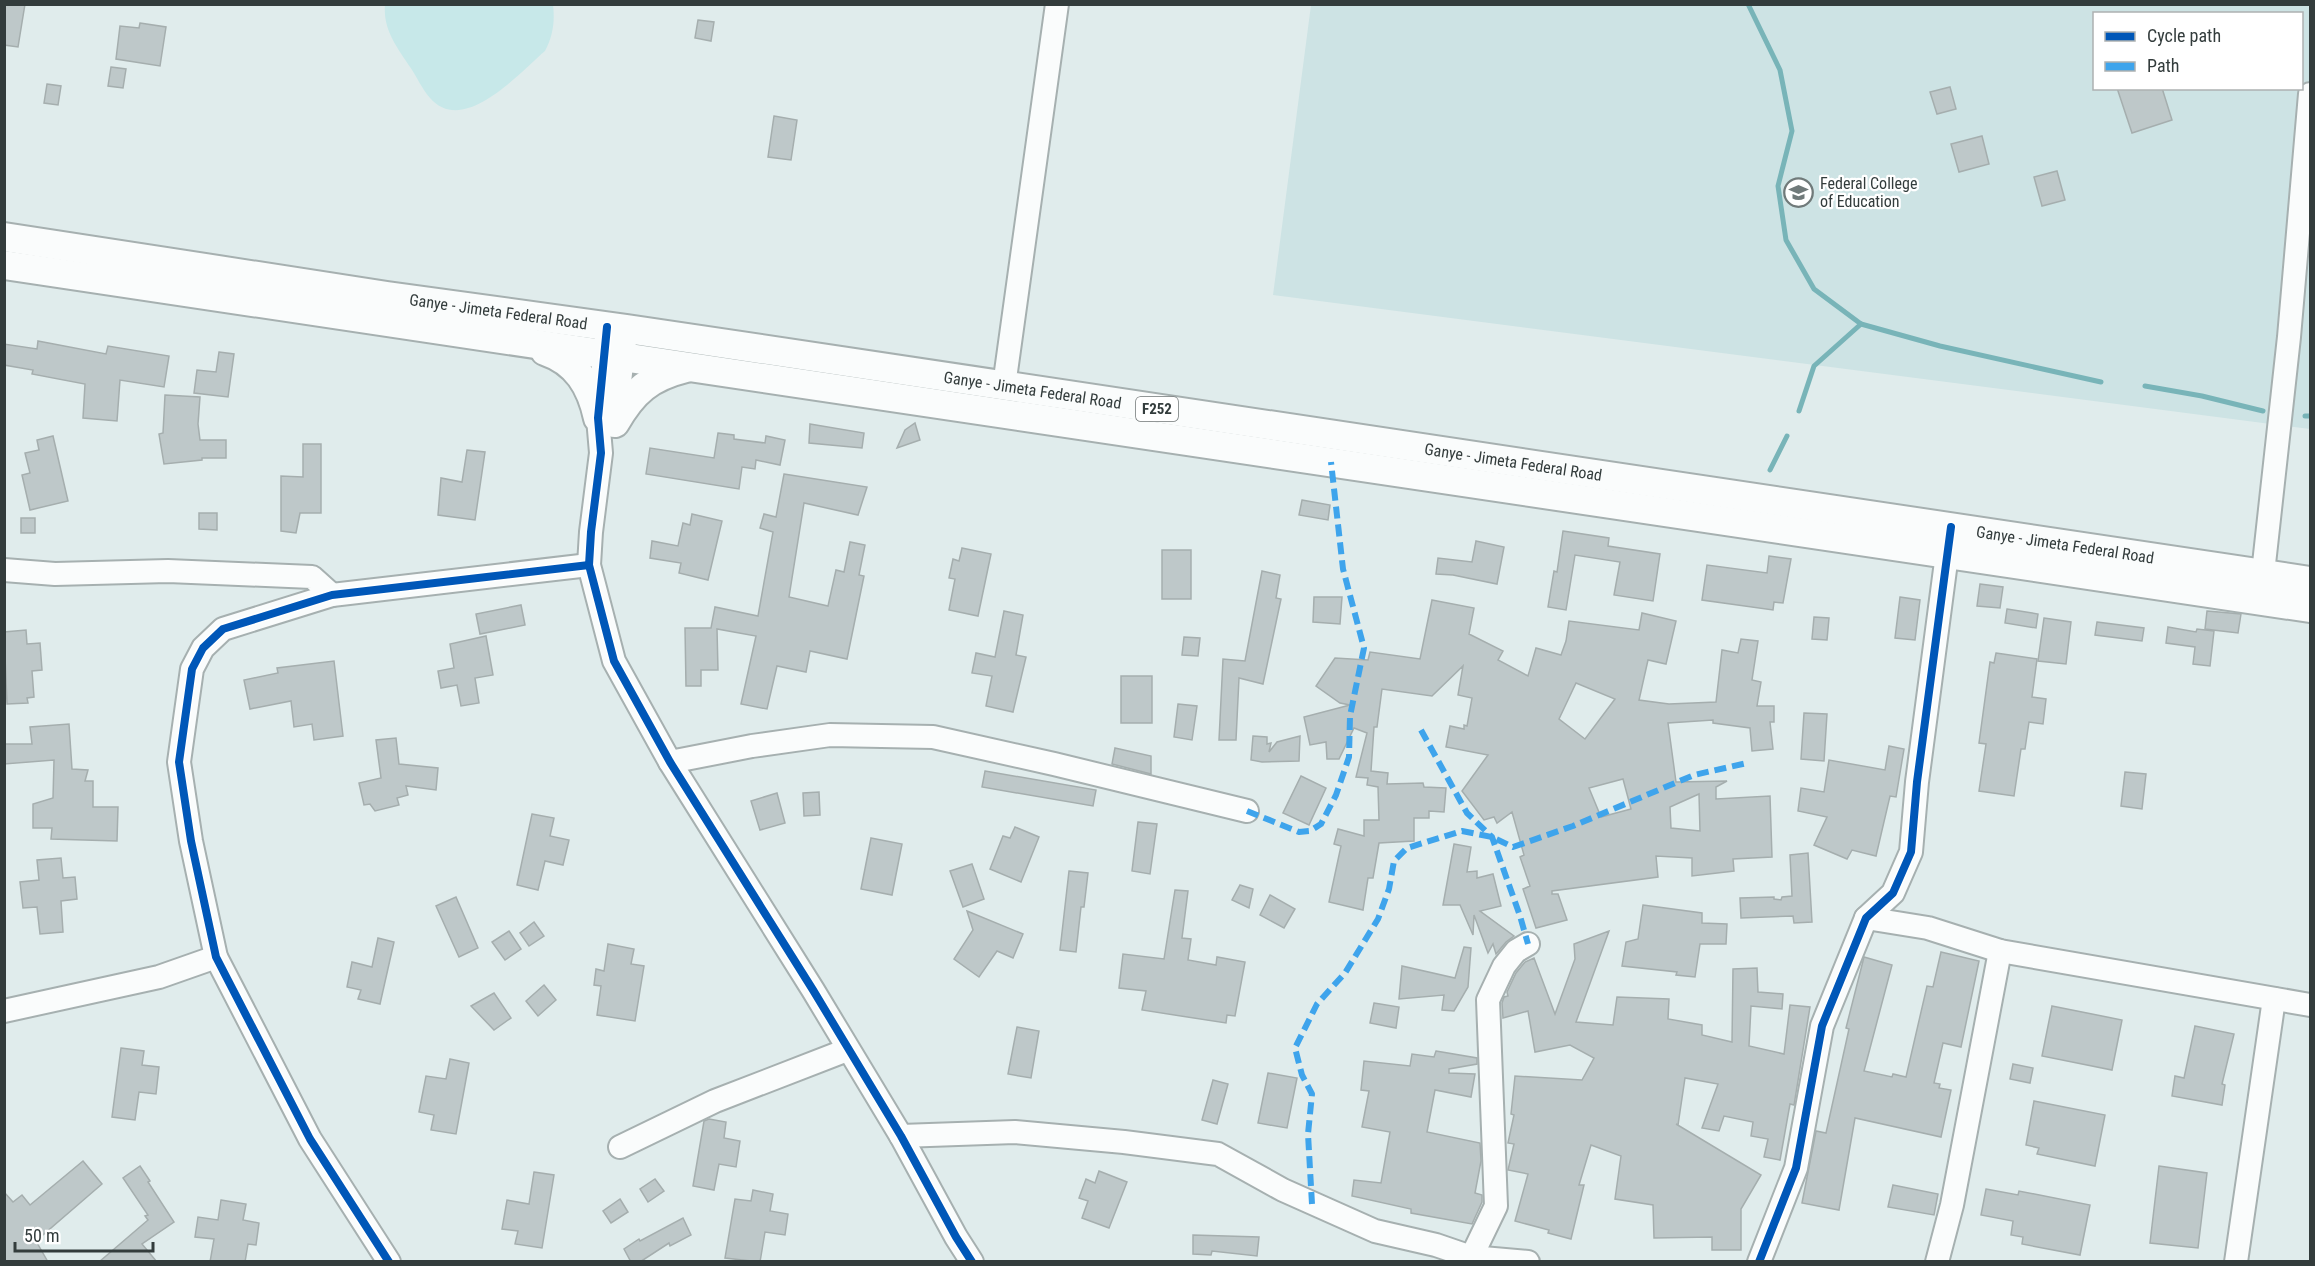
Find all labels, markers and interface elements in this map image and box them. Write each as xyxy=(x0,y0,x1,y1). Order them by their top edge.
legend xyxy=(2093,12,2303,90)
text: Cycle path xyxy=(2147,25,2221,46)
text: Path xyxy=(2147,55,2180,76)
place label: Federal College of Education xyxy=(1820,174,1917,211)
school or university icon: Federal College of Education xyxy=(1783,176,1815,208)
street label: Ganye - Jimeta Federal Road xyxy=(408,290,589,333)
street label: Ganye - Jimeta Federal Road xyxy=(943,367,1123,412)
road number: F252 xyxy=(1136,397,1178,421)
street label: Ganye - Jimeta Federal Road xyxy=(1423,439,1603,484)
street label: Ganye - Jimeta Federal Road xyxy=(1975,522,2155,567)
scale bar xyxy=(15,1215,153,1253)
text: 50 m xyxy=(24,1225,59,1246)

